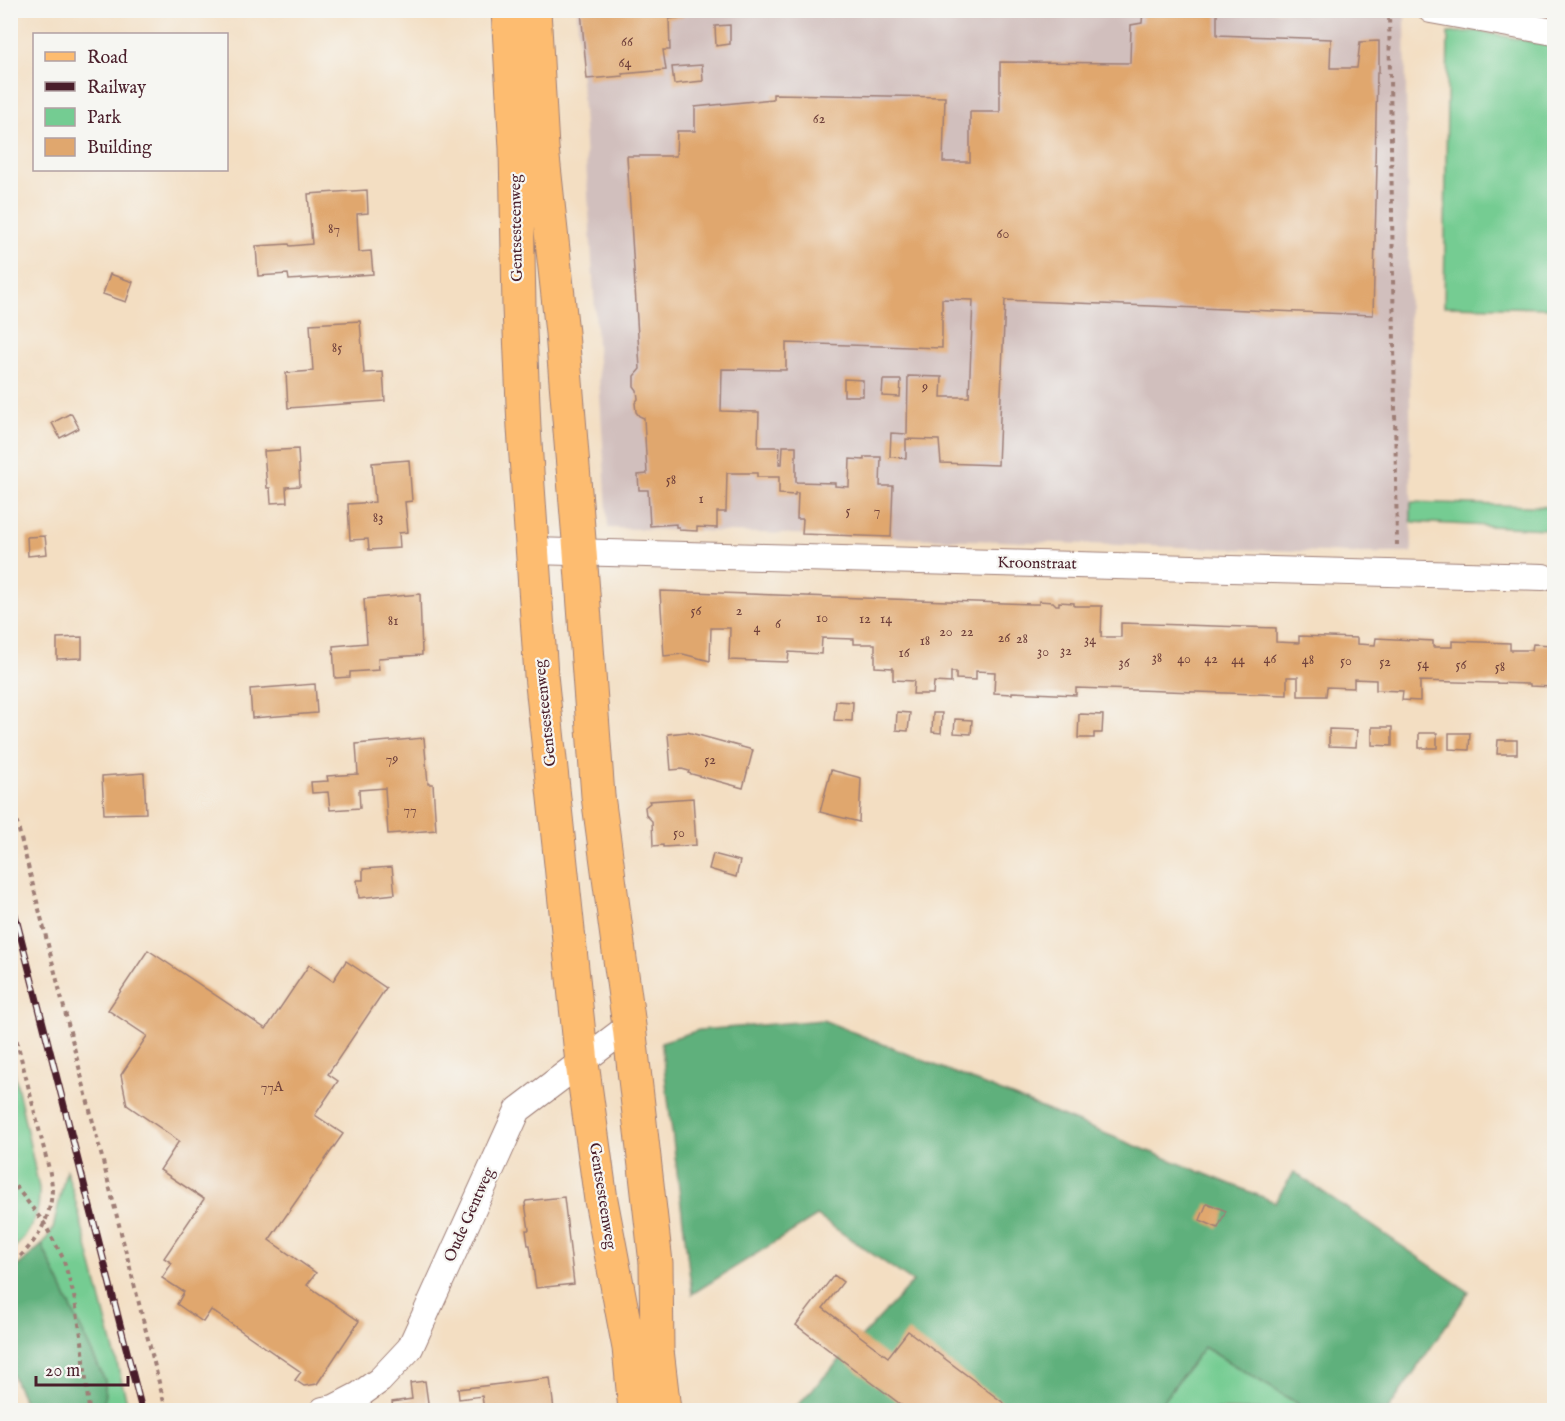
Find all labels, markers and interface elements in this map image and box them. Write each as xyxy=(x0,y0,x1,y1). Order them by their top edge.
legend xyxy=(33,33,228,171)
house number: 66 xyxy=(621,33,634,51)
text: Road xyxy=(87,47,128,70)
house number: 64 xyxy=(619,54,632,72)
text: Railway xyxy=(87,77,146,100)
text: Park xyxy=(87,107,122,130)
house number: 62 xyxy=(813,110,826,128)
text: Building xyxy=(87,137,152,160)
street label: Gentsesteenweg xyxy=(506,174,528,282)
house number: 87 xyxy=(328,220,340,238)
house number: 60 xyxy=(997,225,1010,243)
house number: 85 xyxy=(332,339,342,357)
house number: 9 xyxy=(921,378,928,396)
house number: 58 xyxy=(666,471,676,489)
house number: 1 xyxy=(698,490,704,508)
house number: 5 xyxy=(845,502,851,520)
house number: 7 xyxy=(874,502,880,520)
house number: 83 xyxy=(373,509,383,527)
street label: Kroonstraat xyxy=(997,553,1077,575)
house number: 56 xyxy=(691,602,703,620)
house number: 2 xyxy=(736,602,743,620)
house number: 10 xyxy=(816,609,828,627)
house number: 12 xyxy=(859,610,871,628)
house number: 14 xyxy=(880,610,892,628)
house number: 81 xyxy=(388,612,398,630)
house number: 6 xyxy=(775,615,782,633)
house number: 4 xyxy=(754,619,761,637)
house number: 20 xyxy=(939,623,953,641)
house number: 22 xyxy=(960,623,974,641)
house number: 26 xyxy=(998,629,1011,647)
house number: 28 xyxy=(1016,630,1028,648)
house number: 34 xyxy=(1084,631,1096,649)
house number: 18 xyxy=(920,632,930,650)
house number: 32 xyxy=(1060,642,1072,660)
house number: 30 xyxy=(1037,643,1049,661)
house number: 16 xyxy=(898,644,911,662)
house number: 38 xyxy=(1152,649,1162,667)
house number: 40 xyxy=(1177,650,1191,668)
house number: 42 xyxy=(1204,650,1218,668)
house number: 46 xyxy=(1264,650,1277,668)
house number: 44 xyxy=(1231,651,1245,669)
house number: 48 xyxy=(1302,651,1314,669)
house number: 50 xyxy=(1340,652,1352,670)
house number: 52 xyxy=(1379,653,1391,671)
house number: 36 xyxy=(1118,654,1131,672)
house number: 54 xyxy=(1417,655,1429,673)
house number: 56 xyxy=(1456,656,1468,674)
street label: Gentsesteenweg xyxy=(530,658,562,768)
house number: 58 xyxy=(1495,658,1505,676)
house number: 79 xyxy=(386,750,398,768)
house number: 52 xyxy=(704,751,716,769)
house number: 77 xyxy=(403,801,417,819)
house number: 50 xyxy=(673,824,685,842)
house number: 77A xyxy=(261,1078,284,1096)
street label: Gentsesteenweg xyxy=(584,1141,620,1251)
street label: Oude Gentweg xyxy=(440,1164,500,1265)
scale bar xyxy=(36,1349,128,1387)
text: 20 m xyxy=(45,1360,80,1383)

